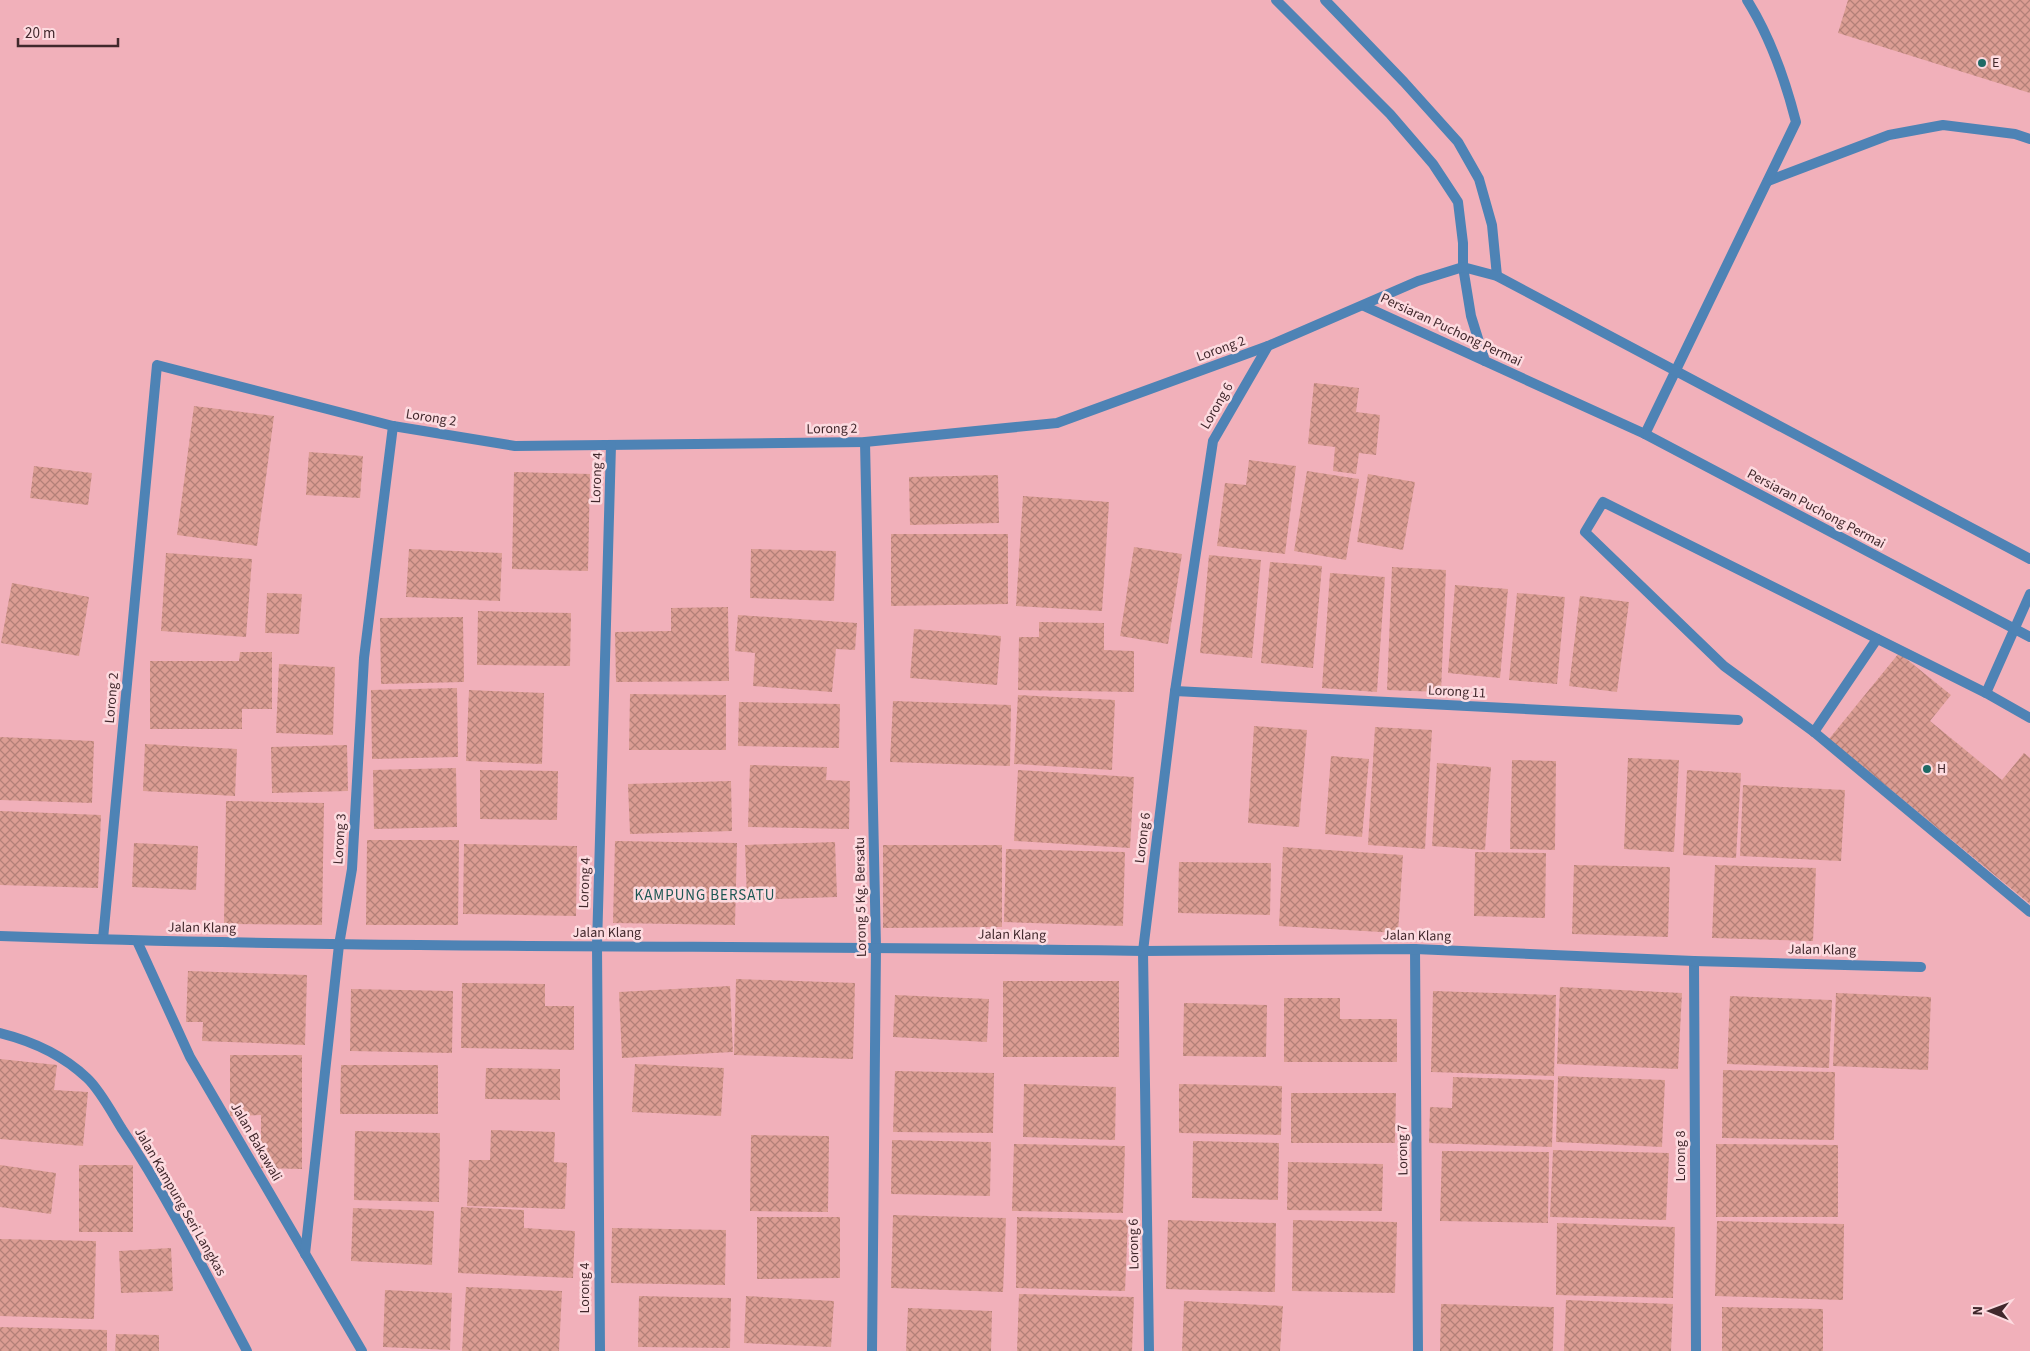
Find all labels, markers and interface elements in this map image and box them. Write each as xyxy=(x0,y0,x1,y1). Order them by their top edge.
scale bar xyxy=(18,15,118,47)
text: 20 m xyxy=(25,23,55,44)
place label: E xyxy=(1992,53,1999,73)
marker: E xyxy=(1976,57,1988,69)
street label: Persiaran Puchong Permai xyxy=(1377,288,1525,372)
street label: Lorong 2 xyxy=(1194,331,1248,367)
street label: Lorong 6 xyxy=(1196,379,1238,433)
street label: Lorong 2 xyxy=(404,404,458,432)
street label: Lorong 2 xyxy=(806,419,858,439)
street label: Lorong 4 xyxy=(586,452,608,504)
street label: Persiaran Puchong Permai xyxy=(1743,464,1889,554)
street label: Lorong 2 xyxy=(100,672,124,724)
street label: Lorong 11 xyxy=(1428,680,1487,704)
place label: H xyxy=(1937,759,1946,779)
marker: H xyxy=(1921,763,1933,775)
street label: Lorong 6 xyxy=(1130,811,1156,865)
street label: Lorong 3 xyxy=(328,813,352,865)
street label: Lorong 5 Kg. Bersatu xyxy=(850,837,872,957)
street label: Lorong 4 xyxy=(574,857,596,909)
district label: KAMPUNG BERSATU xyxy=(635,885,775,906)
street label: Jalan Klang xyxy=(168,917,236,939)
street label: Jalan Klang xyxy=(573,923,641,943)
street label: Jalan Klang xyxy=(978,924,1046,946)
street label: Jalan Klang xyxy=(1383,925,1451,947)
street label: Jalan Klang xyxy=(1788,939,1856,961)
street label: Jalan Bakawali xyxy=(225,1099,287,1185)
street label: Jalan Kampung Seri Langkas xyxy=(129,1124,231,1280)
street label: Lorong 7 xyxy=(1393,1124,1413,1176)
street label: Lorong 8 xyxy=(1671,1130,1691,1182)
street label: Lorong 6 xyxy=(1124,1218,1144,1270)
street label: Lorong 4 xyxy=(575,1262,595,1314)
north arrow xyxy=(1965,1286,2015,1336)
text: N xyxy=(1968,1306,1988,1316)

